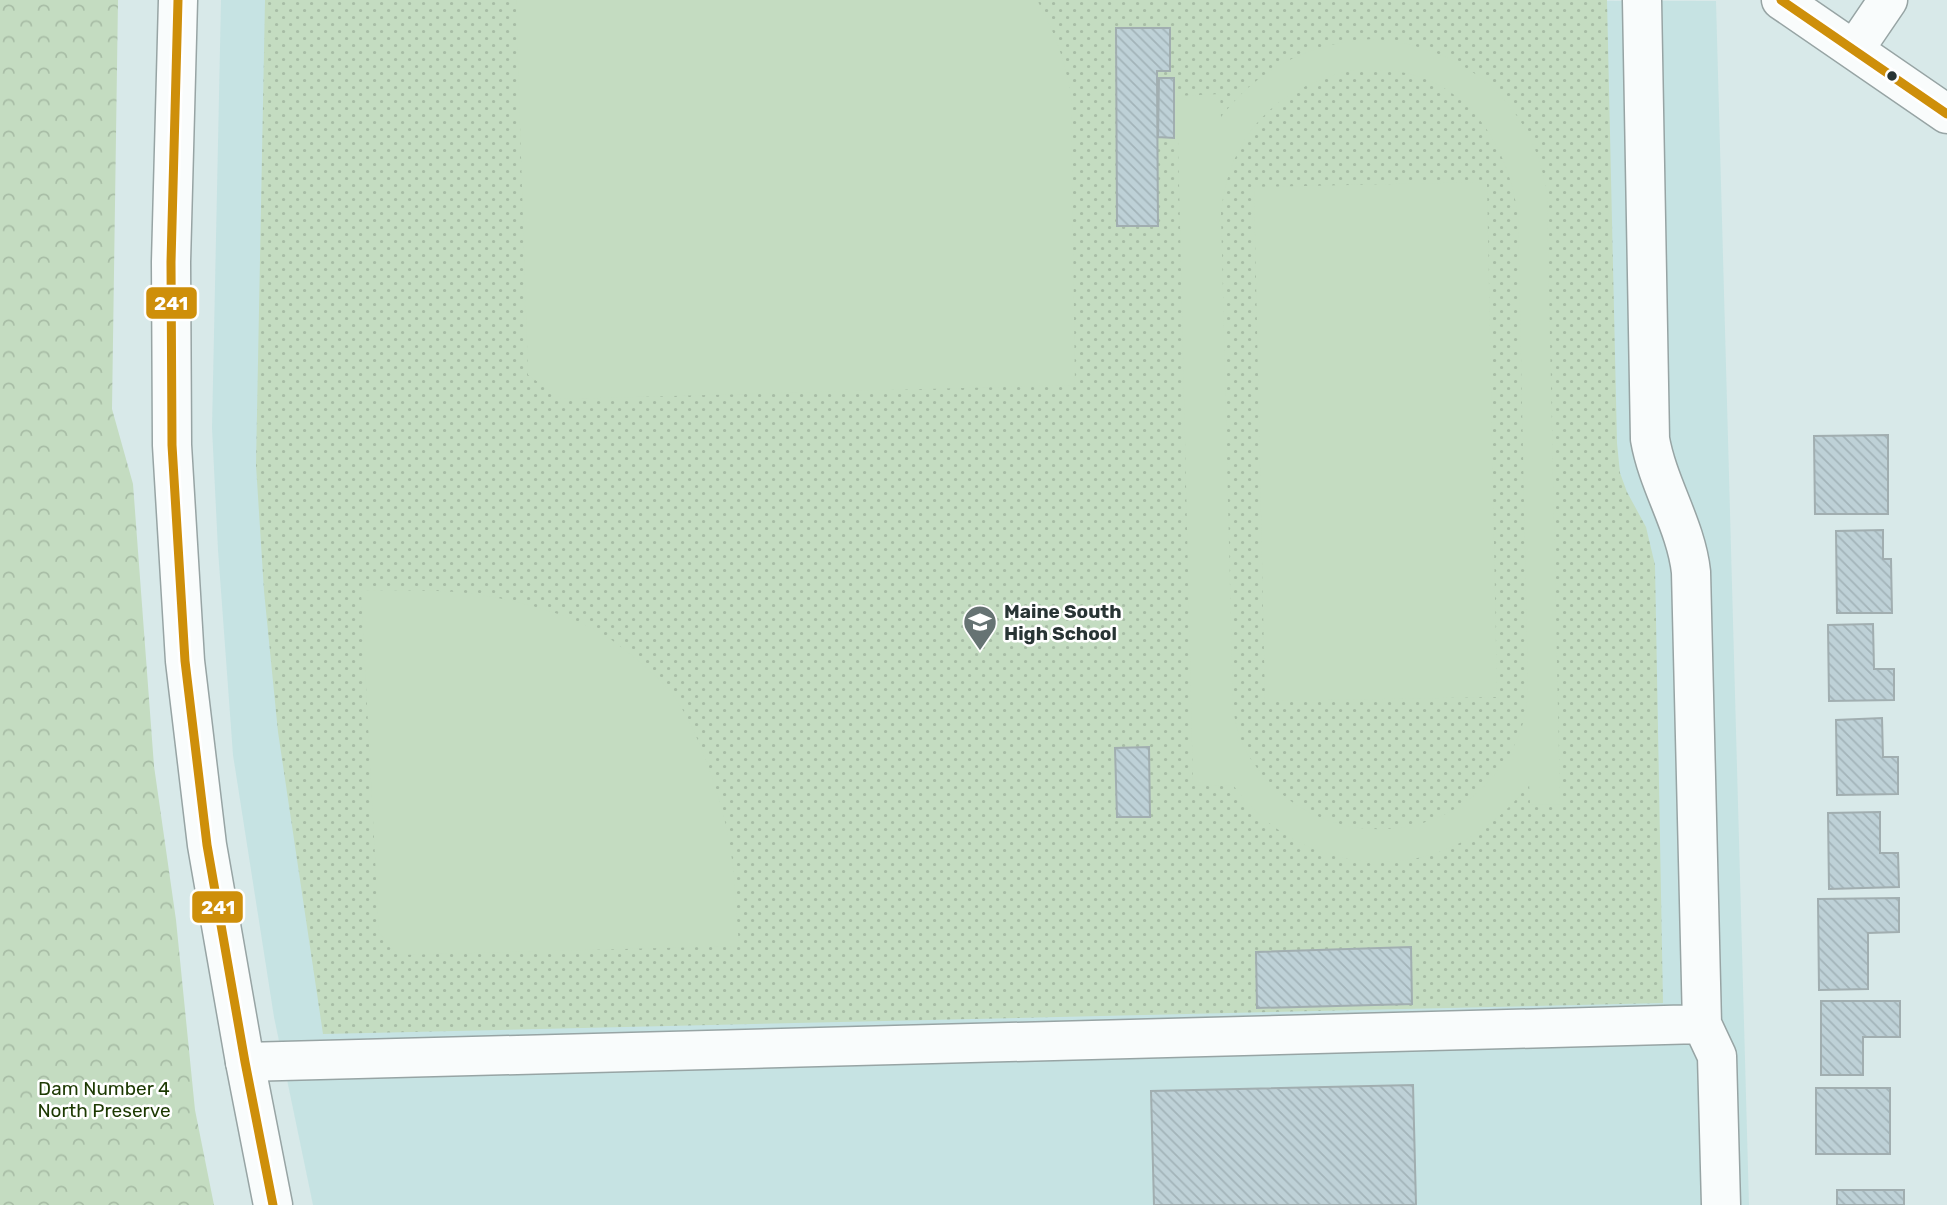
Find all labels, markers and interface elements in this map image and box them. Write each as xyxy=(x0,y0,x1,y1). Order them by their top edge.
unlabelled marker xyxy=(1885,69,1899,83)
line badge: 241 xyxy=(145,286,198,320)
text: 241 xyxy=(154,292,188,315)
place label: Maine South High School xyxy=(1004,600,1122,645)
school or university icon: Maine South High School xyxy=(961,603,999,652)
line badge: 241 xyxy=(191,890,244,924)
text: 241 xyxy=(201,896,235,919)
park label: Dam Number 4 North Preserve xyxy=(37,1077,171,1122)

